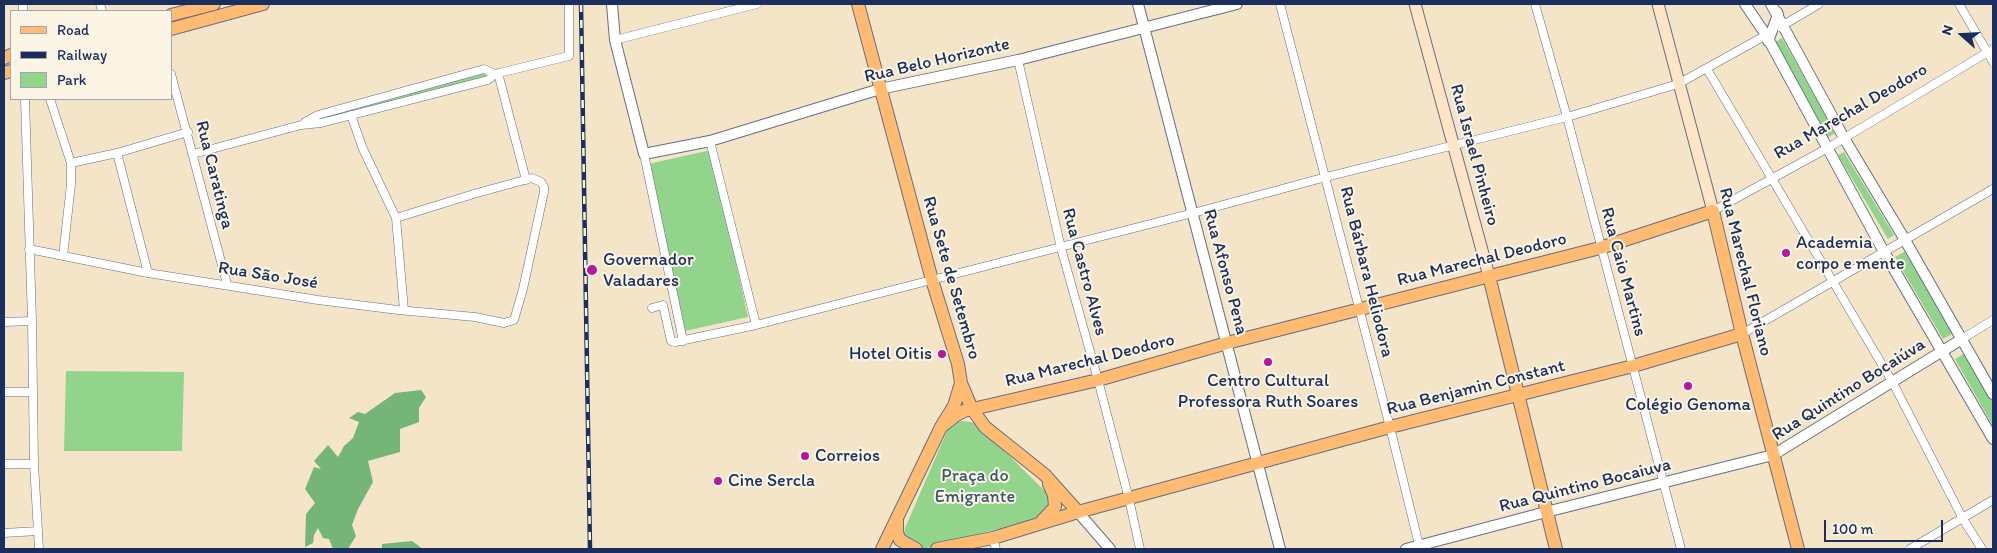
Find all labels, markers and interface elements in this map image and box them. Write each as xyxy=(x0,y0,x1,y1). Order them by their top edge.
legend xyxy=(10,10,172,100)
north arrow xyxy=(1937,10,1987,60)
text: Road xyxy=(57,21,89,39)
text: N xyxy=(1938,23,1957,37)
street label: Rua Belo Horizonte xyxy=(862,34,1012,88)
text: Railway xyxy=(57,46,107,64)
street label: Rua Marechal Deodoro xyxy=(1770,59,1932,165)
text: Park xyxy=(57,71,87,89)
street label: Rua Israel Pinheiro xyxy=(1445,82,1503,228)
street label: Rua Caratinga xyxy=(190,119,238,231)
street label: Rua Bárbara Heliodora xyxy=(1334,184,1398,360)
street label: Rua Marechal Floriano xyxy=(1714,186,1776,358)
street label: Rua Sete de Setembro xyxy=(917,194,985,362)
street label: Rua Caio Martins xyxy=(1595,205,1651,339)
street label: Rua Castro Alves xyxy=(1057,206,1111,338)
street label: Rua Afonso Pena xyxy=(1198,207,1252,337)
street label: Rua Marechal Deodoro xyxy=(1395,228,1569,292)
place label: Academia corpo e mente xyxy=(1796,232,1904,274)
marker: Academia corpo e mente xyxy=(1780,247,1792,259)
place label: Governador Valadares xyxy=(603,249,694,292)
street label: Rua São José xyxy=(217,257,319,295)
marker: Governador Valadares xyxy=(585,263,599,277)
street label: Rua Marechal Deodoro xyxy=(1003,329,1177,393)
street label: Rua Quintino Bocaiúva xyxy=(1768,334,1930,446)
place label: Hotel Oitis xyxy=(849,343,932,365)
marker: Hotel Oitis xyxy=(936,348,948,360)
street label: Rua Benjamin Constant xyxy=(1385,355,1567,421)
marker: Centro Cultural Professora Ruth Soares xyxy=(1262,356,1274,368)
place label: Centro Cultural Professora Ruth Soares xyxy=(1178,370,1358,412)
marker: Colégio Genoma xyxy=(1682,380,1694,392)
place label: Colégio Genoma xyxy=(1625,394,1751,416)
place label: Correios xyxy=(815,445,880,467)
marker: Correios xyxy=(799,450,811,462)
street label: Rua Quintino Bocaiuva xyxy=(1497,454,1673,518)
park label: Praça do Emigrante xyxy=(935,465,1015,508)
place label: Cine Sercla xyxy=(728,470,815,492)
marker: Cine Sercla xyxy=(712,475,724,487)
scale bar xyxy=(1827,510,1946,542)
text: 100 m xyxy=(1832,520,1873,538)

